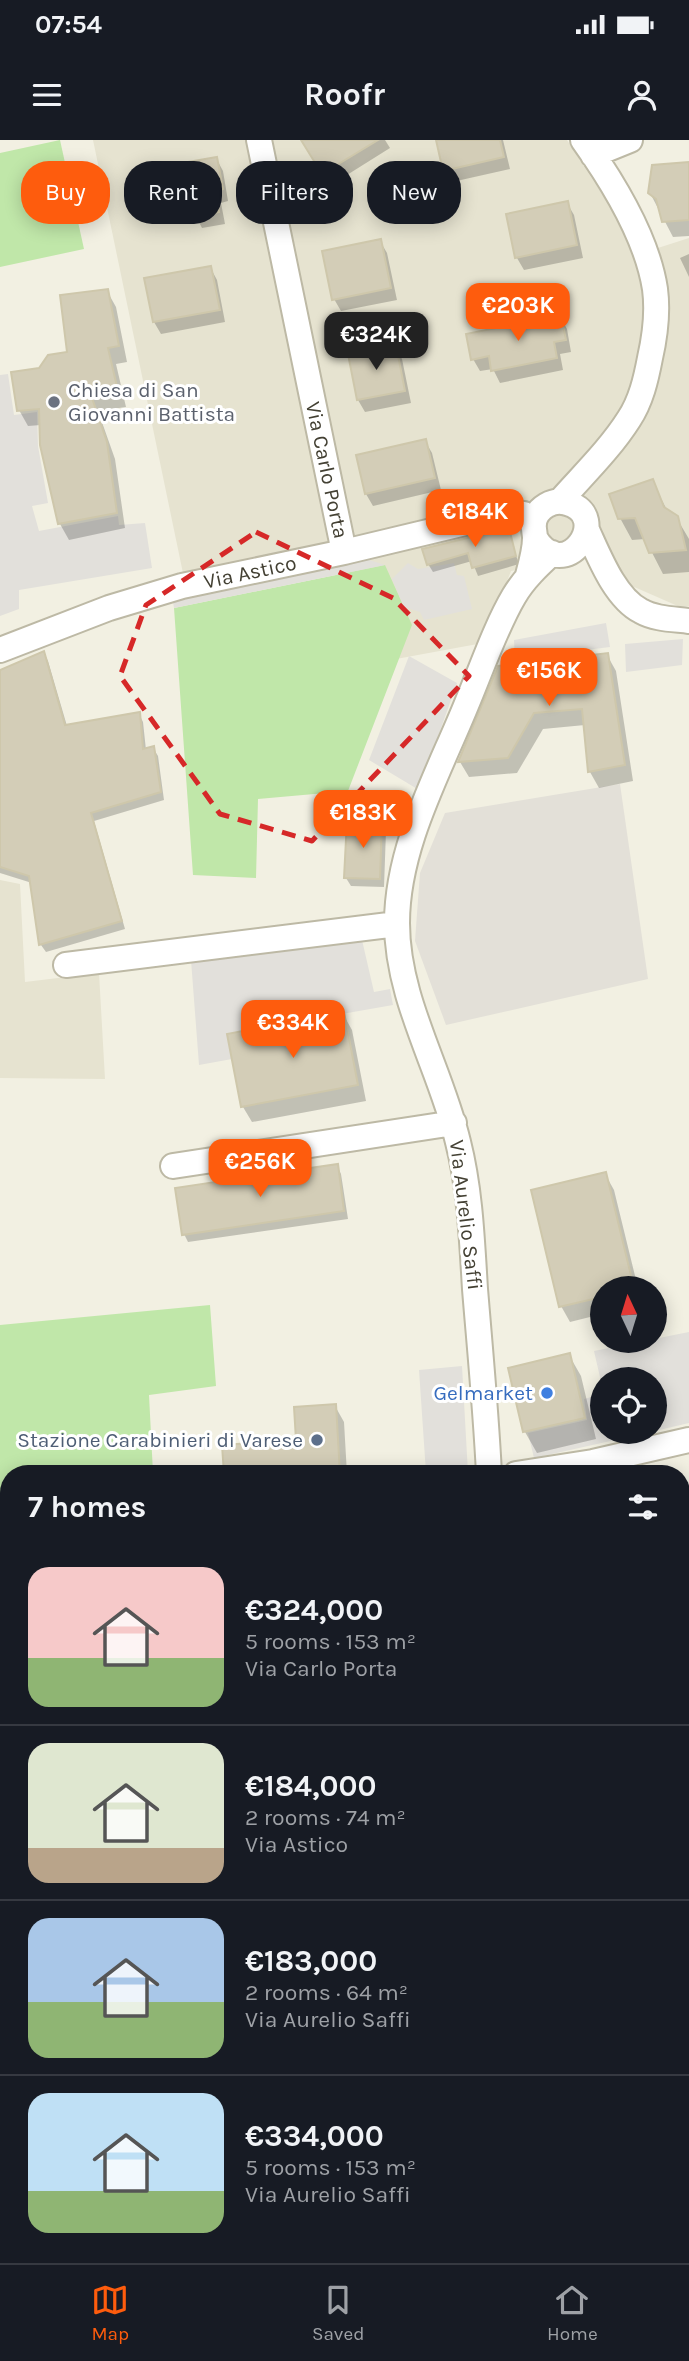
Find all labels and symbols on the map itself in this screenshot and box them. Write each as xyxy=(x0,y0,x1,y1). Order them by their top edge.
pin: €203K xyxy=(469,284,567,343)
pin: €324K xyxy=(327,313,425,372)
place label: Chiesa di San Giovanni Battista xyxy=(68,378,235,426)
marker: Chiesa di San Giovanni Battista xyxy=(46,394,62,410)
street label: Via Carlo Porta xyxy=(301,399,353,541)
pin: €184K xyxy=(426,490,524,549)
street label: Via Astico xyxy=(201,550,299,594)
pin: €156K xyxy=(500,648,598,708)
pin: €183K xyxy=(314,790,412,850)
pin: €334K xyxy=(244,1000,342,1060)
street label: Via Aurelio Saffi xyxy=(445,1138,487,1292)
pin: €256K xyxy=(211,1140,309,1199)
north arrow xyxy=(590,1276,667,1353)
place label: Gelmarket xyxy=(434,1381,533,1405)
marker: Gelmarket xyxy=(539,1385,555,1401)
place label: Stazione Carabinieri di Varese xyxy=(17,1428,303,1452)
marker: Stazione Carabinieri di Varese xyxy=(309,1432,325,1448)

